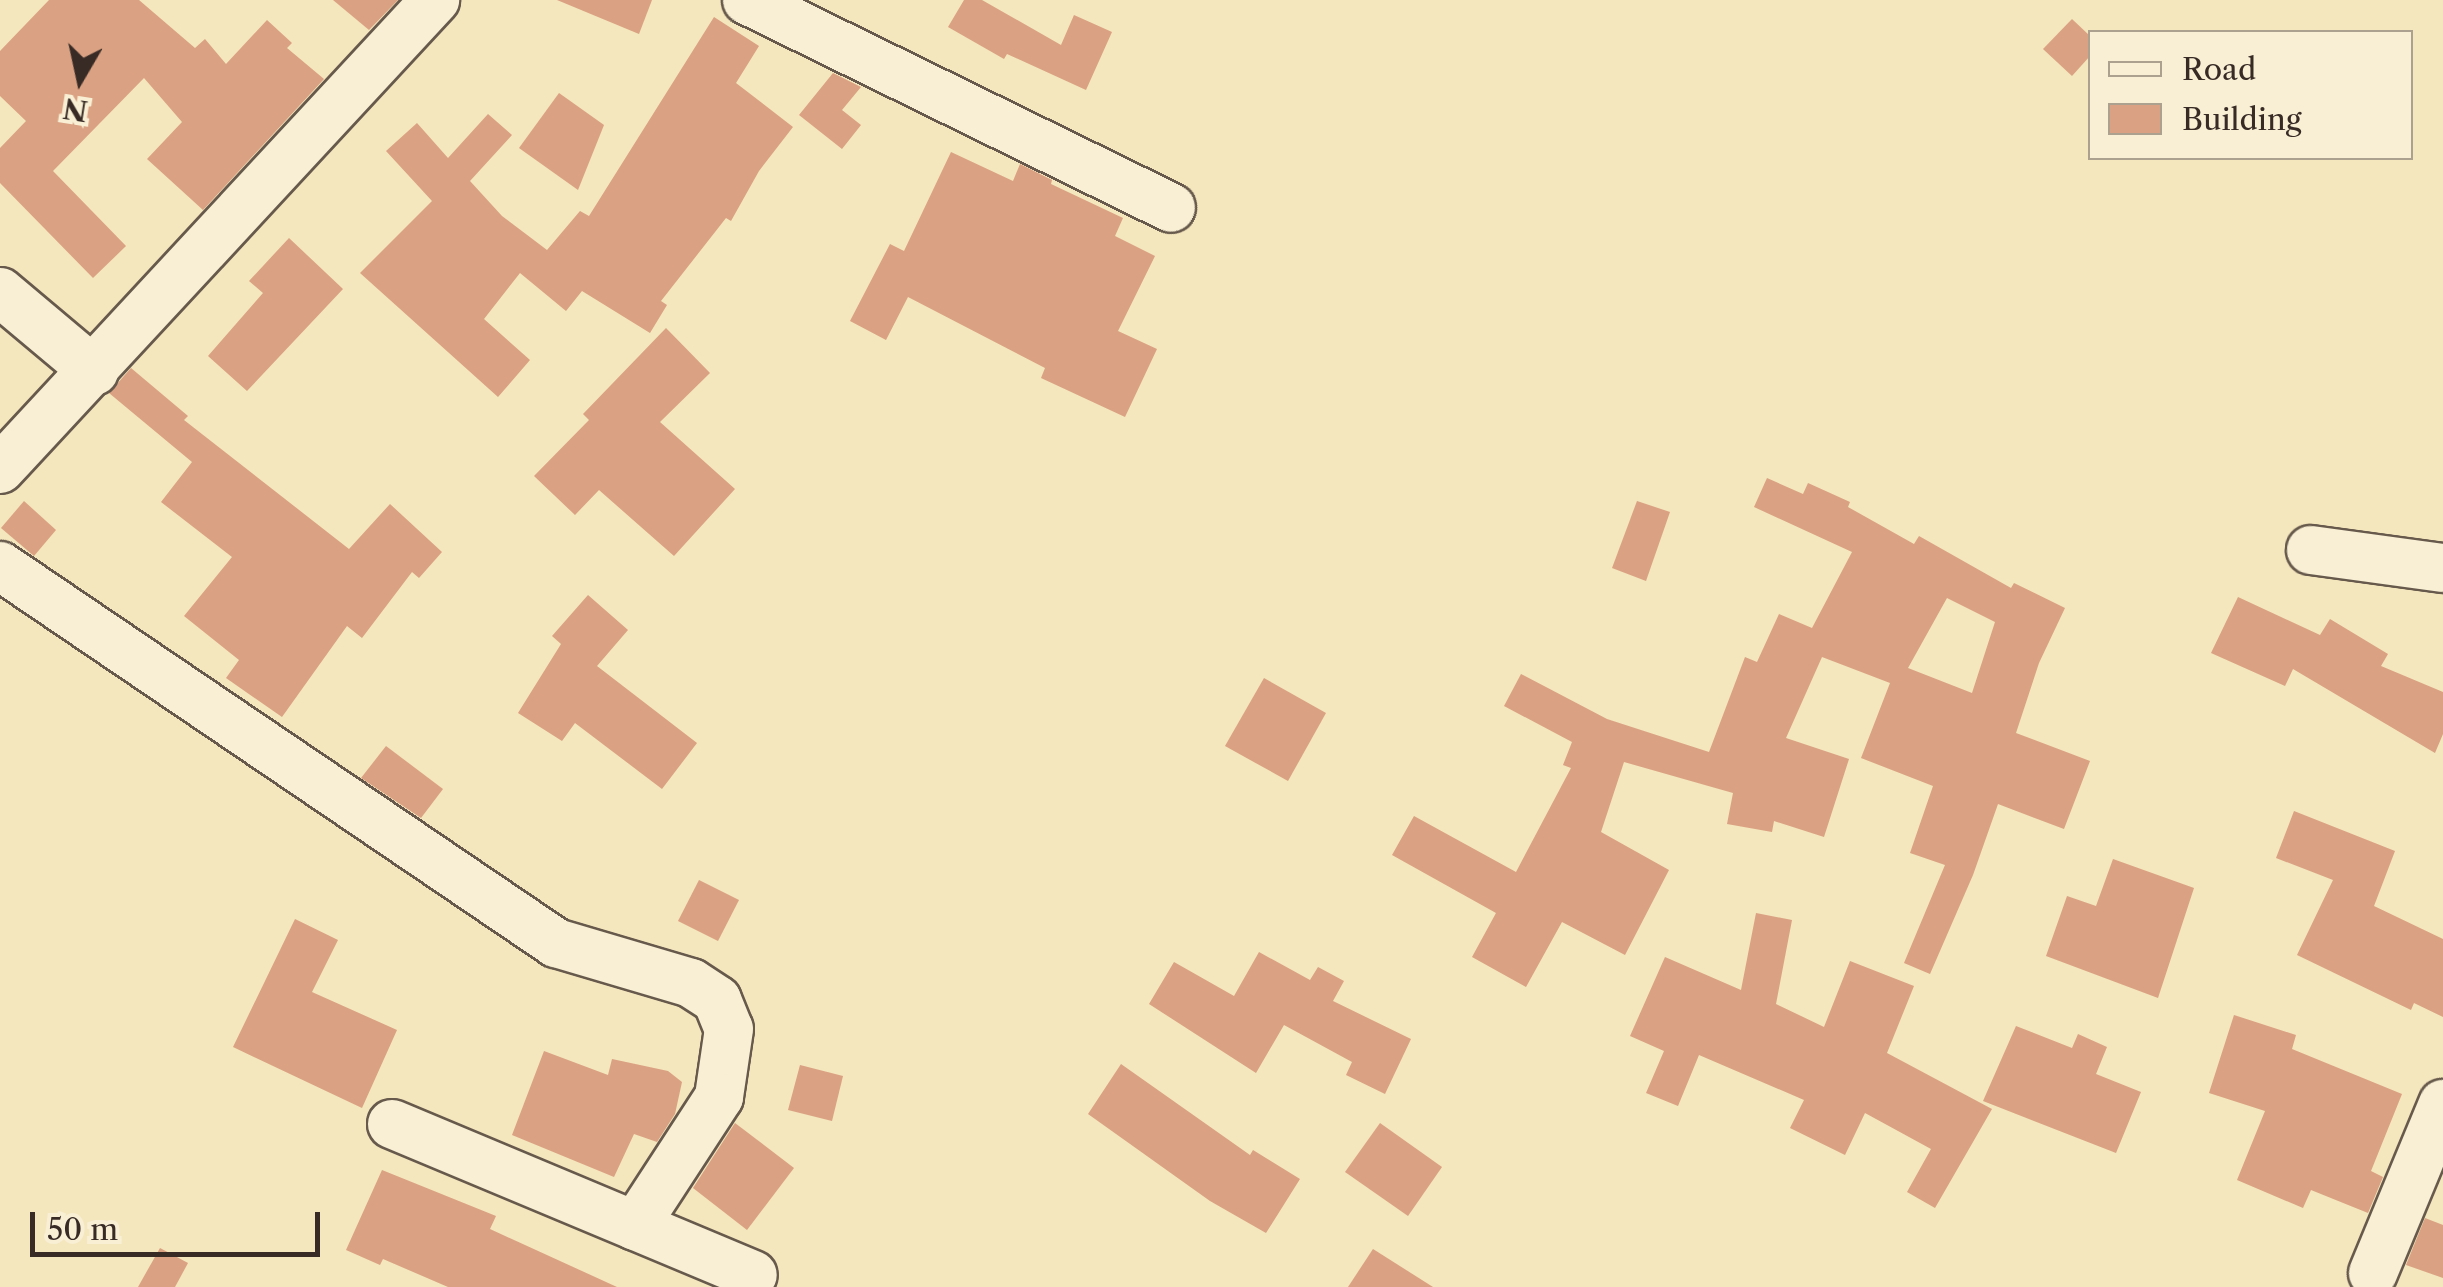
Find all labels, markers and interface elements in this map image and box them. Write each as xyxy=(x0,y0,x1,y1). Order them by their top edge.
north arrow xyxy=(30,30,130,130)
legend xyxy=(2088,30,2413,160)
text: Road xyxy=(2182,51,2256,88)
text: N xyxy=(61,91,90,128)
text: Building xyxy=(2182,101,2302,138)
scale bar xyxy=(35,1192,325,1254)
text: 50 m xyxy=(47,1211,118,1248)

